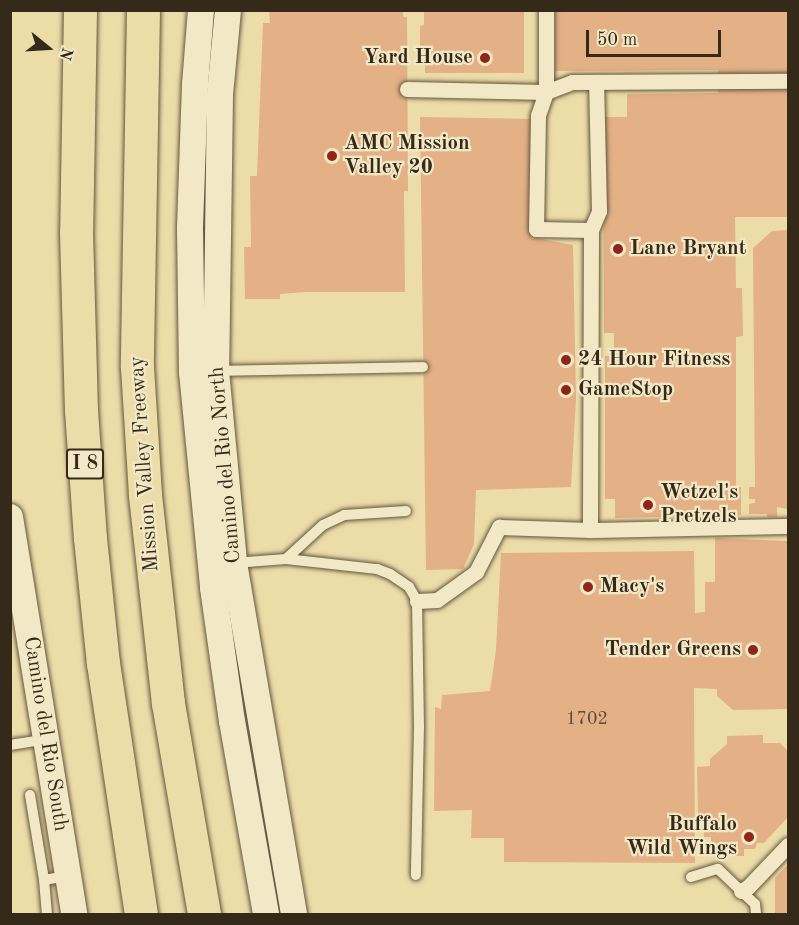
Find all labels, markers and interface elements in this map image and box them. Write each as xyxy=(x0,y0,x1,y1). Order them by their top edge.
north arrow xyxy=(18,18,78,78)
scale bar xyxy=(589,18,724,56)
text: 50 m xyxy=(597,31,637,49)
text: N xyxy=(56,45,75,62)
place label: Yard House xyxy=(364,45,473,71)
marker: Yard House xyxy=(478,51,492,65)
place label: AMC Mission Valley 20 xyxy=(344,131,470,181)
marker: AMC Mission Valley 20 xyxy=(325,149,339,163)
place label: Lane Bryant xyxy=(630,236,746,262)
marker: Lane Bryant xyxy=(611,242,625,256)
place label: 24 Hour Fitness xyxy=(578,347,730,373)
marker: 24 Hour Fitness xyxy=(559,353,573,367)
street label: Mission Valley Freeway xyxy=(125,355,165,573)
street label: Camino del Rio North xyxy=(205,365,247,565)
place label: GameStop xyxy=(578,377,673,403)
marker: GameStop xyxy=(559,383,573,397)
road number: I 8 xyxy=(66,447,104,481)
place label: Wetzel's Pretzels xyxy=(660,480,738,530)
marker: Wetzel's Pretzels xyxy=(641,498,655,512)
place label: Macy's xyxy=(600,574,664,600)
marker: Macy's xyxy=(581,580,595,594)
street label: Camino del Rio South xyxy=(17,635,73,833)
place label: Tender Greens xyxy=(605,637,741,663)
marker: Tender Greens xyxy=(746,643,760,657)
house number: 1702 xyxy=(566,708,608,730)
place label: Buffalo Wild Wings xyxy=(626,812,737,862)
marker: Buffalo Wild Wings xyxy=(742,830,756,844)

